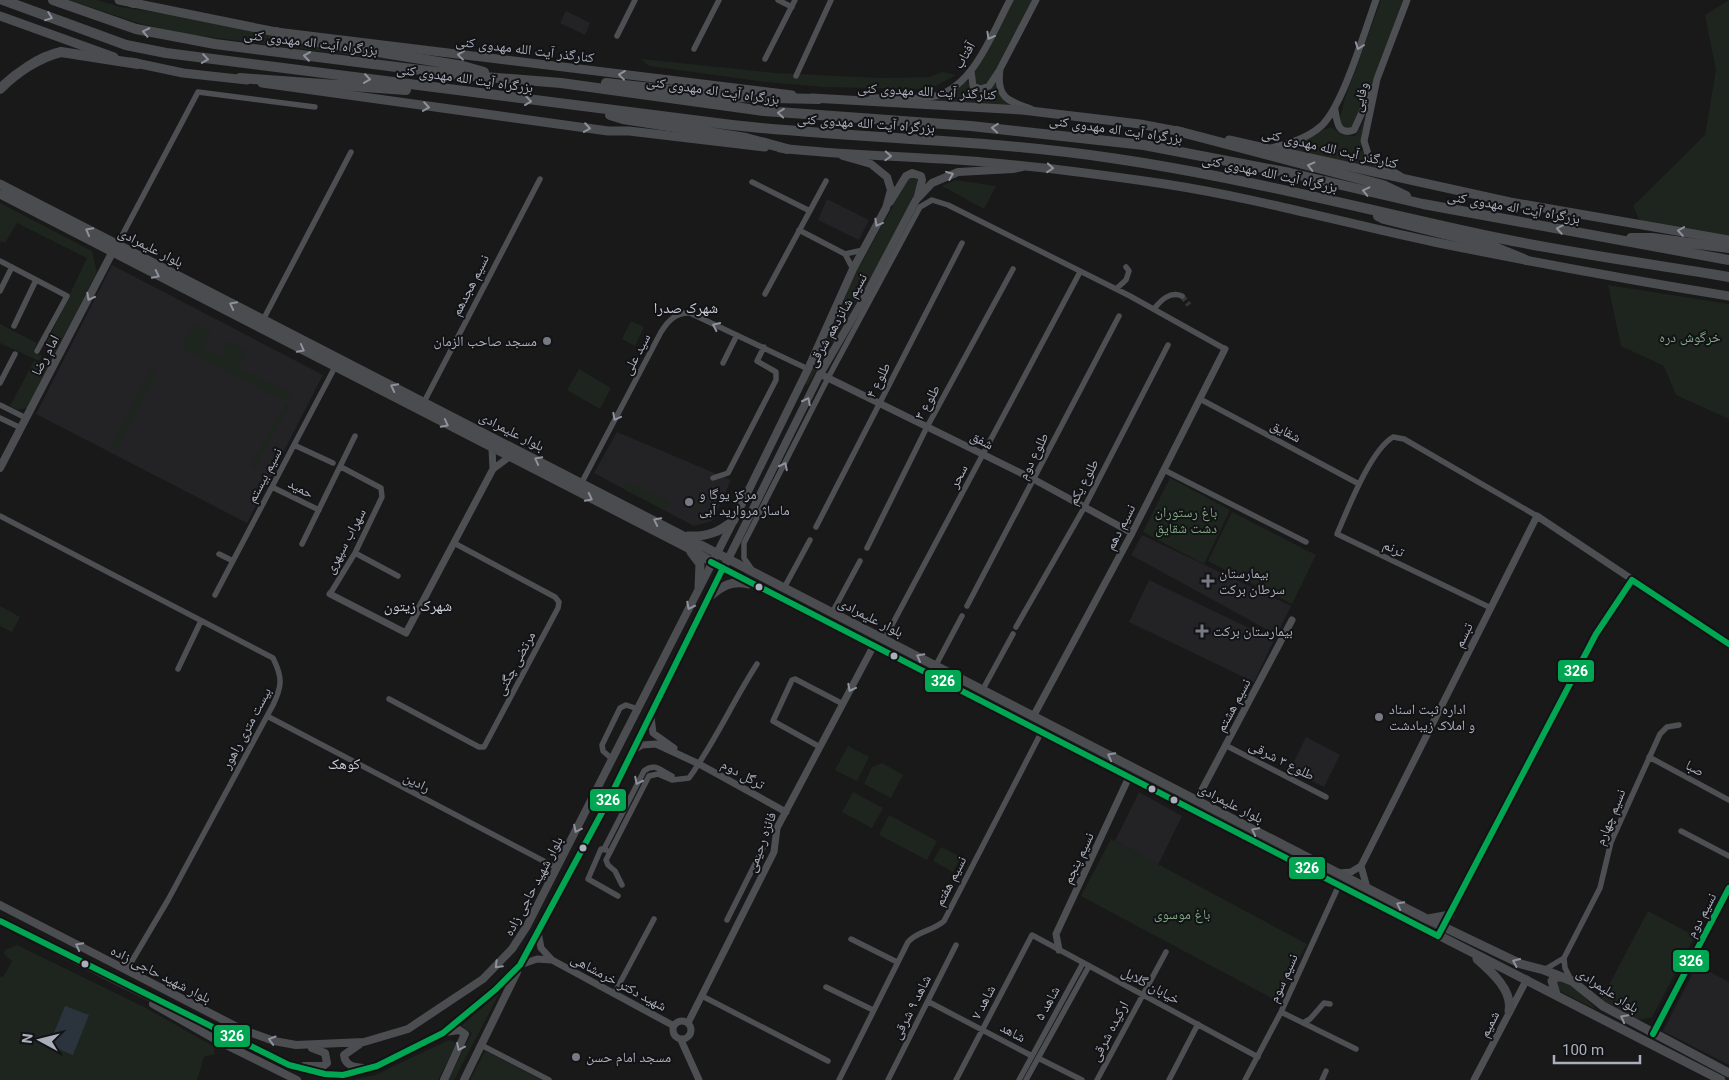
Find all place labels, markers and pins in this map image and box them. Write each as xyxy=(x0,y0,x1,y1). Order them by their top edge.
place label: مسجد صاحب الزمان xyxy=(433,333,537,350)
marker: مسجد صاحب الزمان xyxy=(541,335,553,347)
place label: مرکز یوگا و ماساژ مروارید آبی xyxy=(699,486,790,519)
marker: مرکز یوگا و ماساژ مروارید آبی xyxy=(683,496,695,508)
place label: بیمارستان سرطان برکت xyxy=(1219,565,1285,598)
marker: بیمارستان سرطان برکت xyxy=(1201,574,1215,588)
unlabelled marker xyxy=(754,582,764,592)
place label: بیمارستان برکت xyxy=(1213,623,1293,640)
marker: بیمارستان برکت xyxy=(1195,624,1209,638)
unlabelled marker xyxy=(889,651,899,661)
place label: اداره ثبت اسناد و املاک زیبادشت xyxy=(1389,701,1475,734)
marker: اداره ثبت اسناد و املاک زیبادشت xyxy=(1373,711,1385,723)
unlabelled marker xyxy=(1147,784,1157,794)
unlabelled marker xyxy=(1169,795,1179,805)
unlabelled marker xyxy=(578,843,588,853)
unlabelled marker xyxy=(80,959,90,969)
place label: مسجد امام حسن xyxy=(586,1049,671,1067)
marker: مسجد امام حسن xyxy=(570,1051,582,1063)

